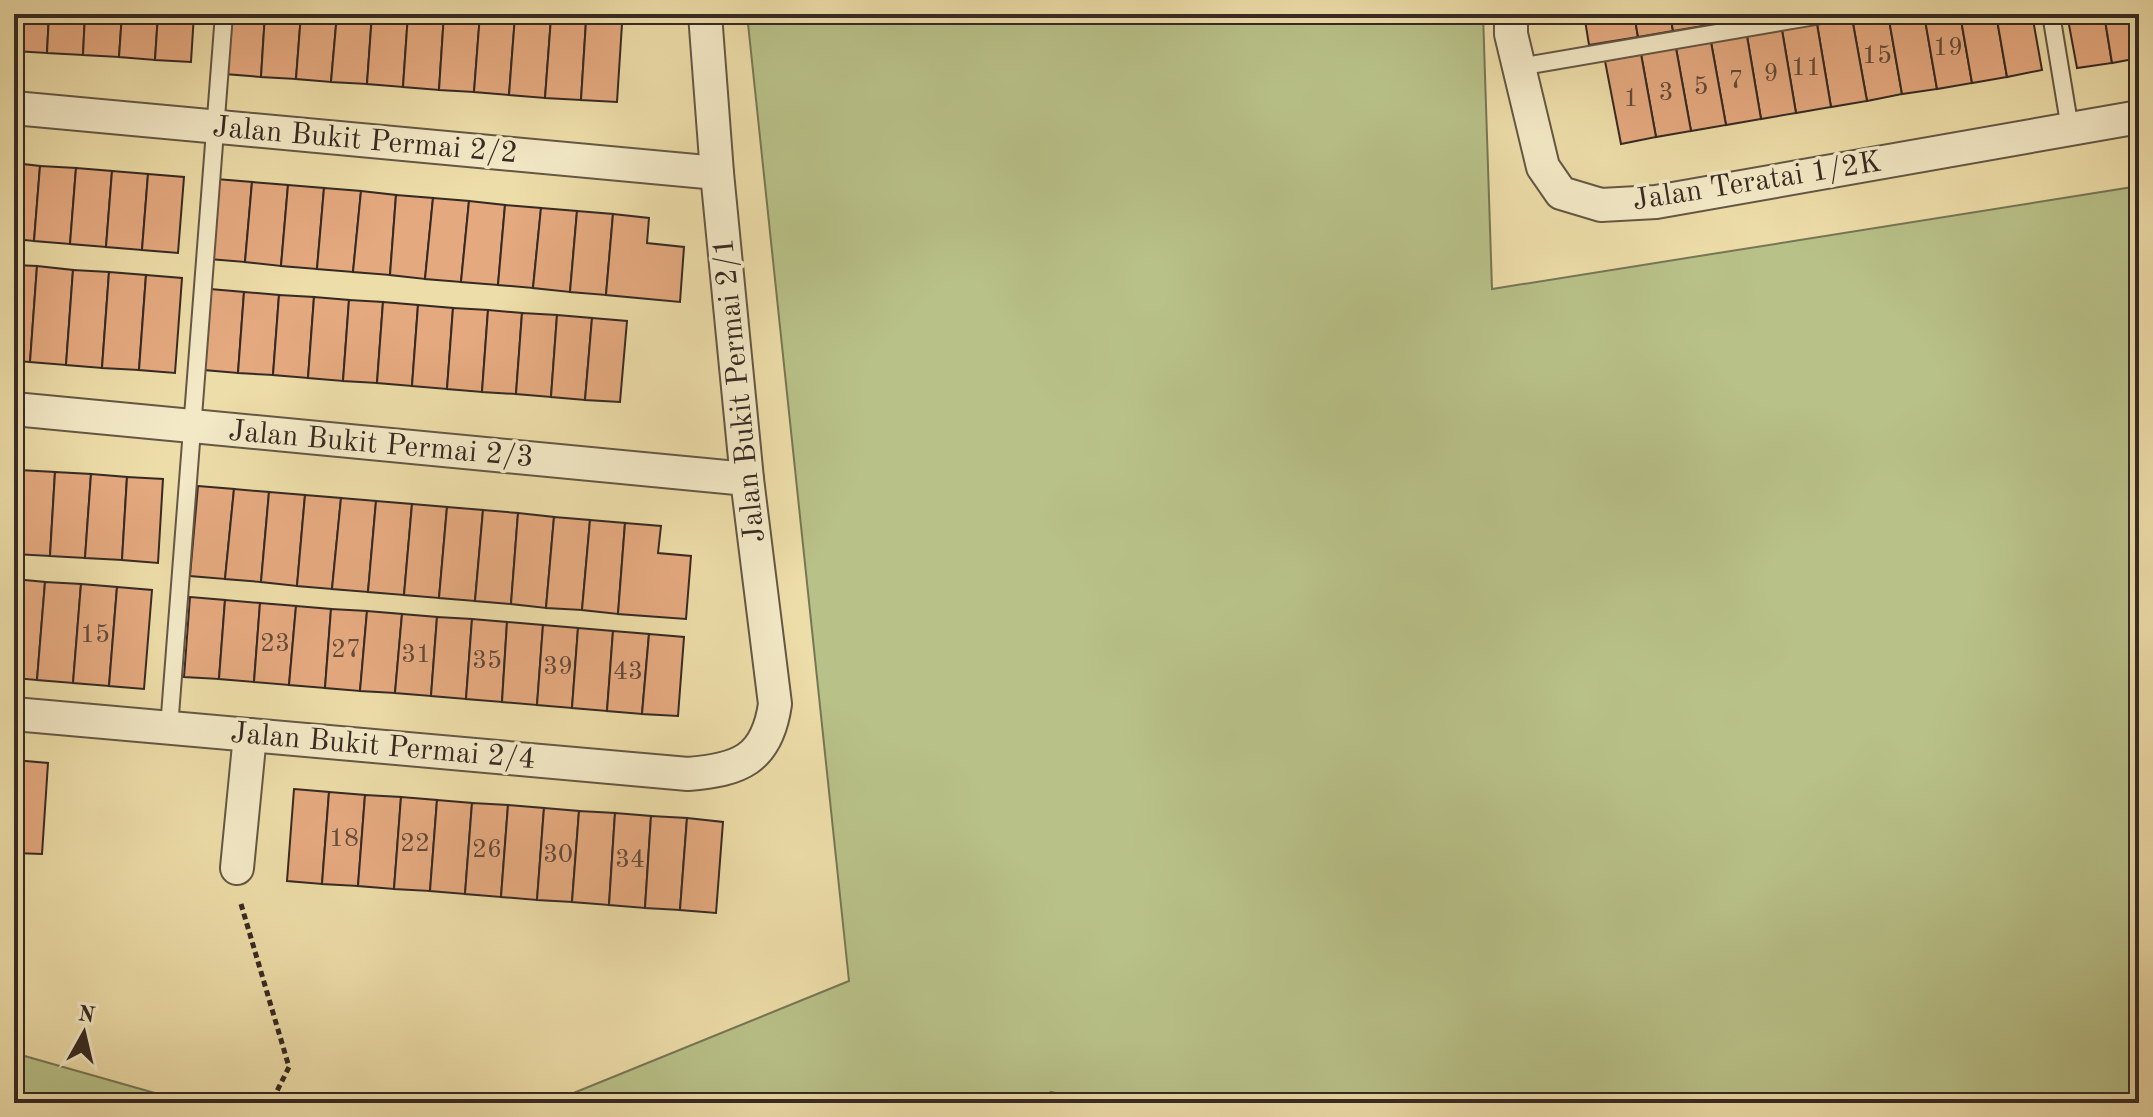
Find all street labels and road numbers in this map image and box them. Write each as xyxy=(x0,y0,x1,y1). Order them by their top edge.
street label: Jalan Bukit Permai 2/2 xyxy=(211,113,519,169)
street label: Jalan Teratai 1/2K xyxy=(1630,148,1884,216)
street label: Jalan Bukit Permai 2/1 xyxy=(709,236,771,544)
street label: Jalan Bukit Permai 2/3 xyxy=(227,417,535,473)
street label: Jalan Bukit Permai 2/4 xyxy=(229,719,537,775)

